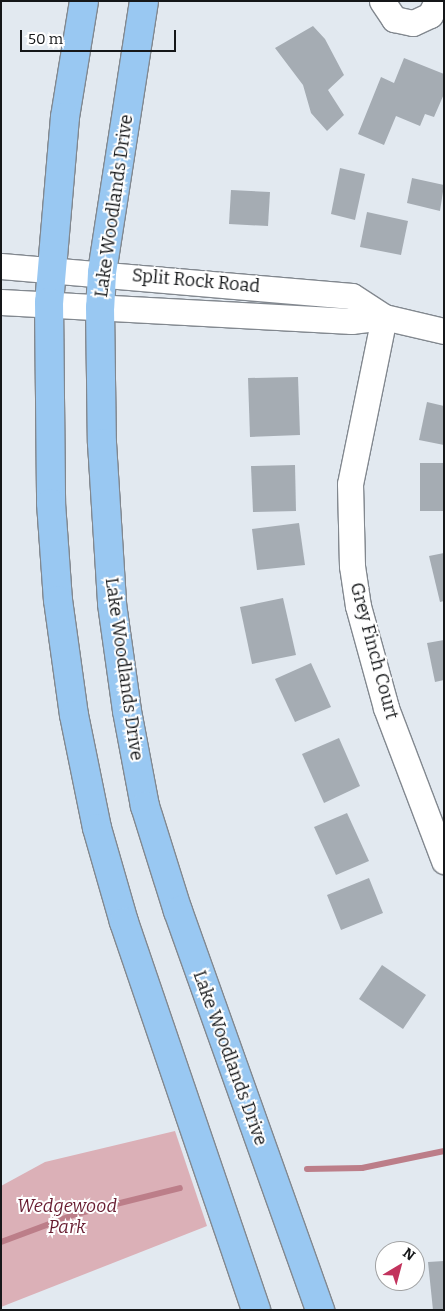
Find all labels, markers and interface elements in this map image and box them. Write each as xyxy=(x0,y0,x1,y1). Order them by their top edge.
scale bar xyxy=(22,20,179,52)
text: 50 m xyxy=(28,30,63,48)
street label: Lake Woodlands Drive xyxy=(90,113,138,299)
street label: Split Rock Road xyxy=(131,265,261,297)
street label: Lake Woodlands Drive xyxy=(100,576,148,762)
street label: Grey Finch Court xyxy=(345,580,403,722)
street label: Lake Woodlands Drive xyxy=(188,968,272,1148)
park label: Wedgewood Park xyxy=(17,1196,117,1238)
north arrow xyxy=(375,1241,425,1291)
text: N xyxy=(399,1244,418,1264)

